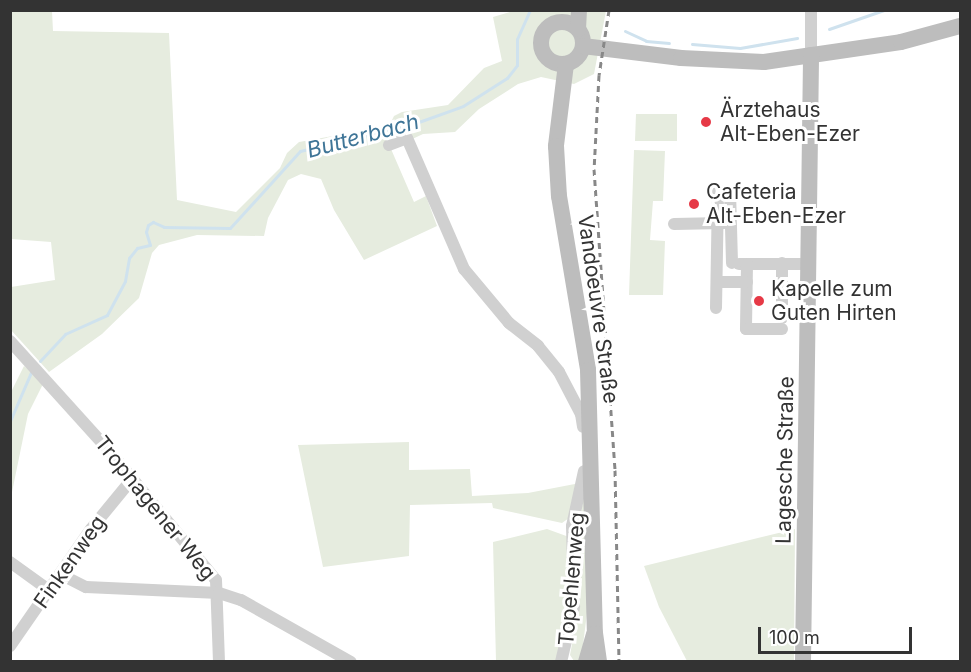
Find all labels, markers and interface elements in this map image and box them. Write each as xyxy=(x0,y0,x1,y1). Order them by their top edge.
place label: Ärztehaus Alt-Eben-Ezer xyxy=(720,97,860,147)
water label: Butterbach xyxy=(304,108,422,164)
marker: Ärztehaus Alt-Eben-Ezer xyxy=(697,113,715,131)
place label: Cafeteria Alt-Eben-Ezer xyxy=(706,179,846,229)
marker: Cafeteria Alt-Eben-Ezer xyxy=(687,197,701,211)
street label: Vandoeuvre Straße xyxy=(572,213,624,405)
place label: Kapelle zum Guten Hirten xyxy=(771,276,897,326)
marker: Kapelle zum Guten Hirten xyxy=(752,294,766,308)
street label: Lagesche Straße xyxy=(771,376,799,544)
street label: Trophagener Weg xyxy=(89,431,221,585)
street label: Finkenweg xyxy=(29,511,111,613)
street label: Topehlenweg xyxy=(554,511,590,647)
scale bar xyxy=(761,615,916,653)
text: 100 m xyxy=(769,627,820,648)

